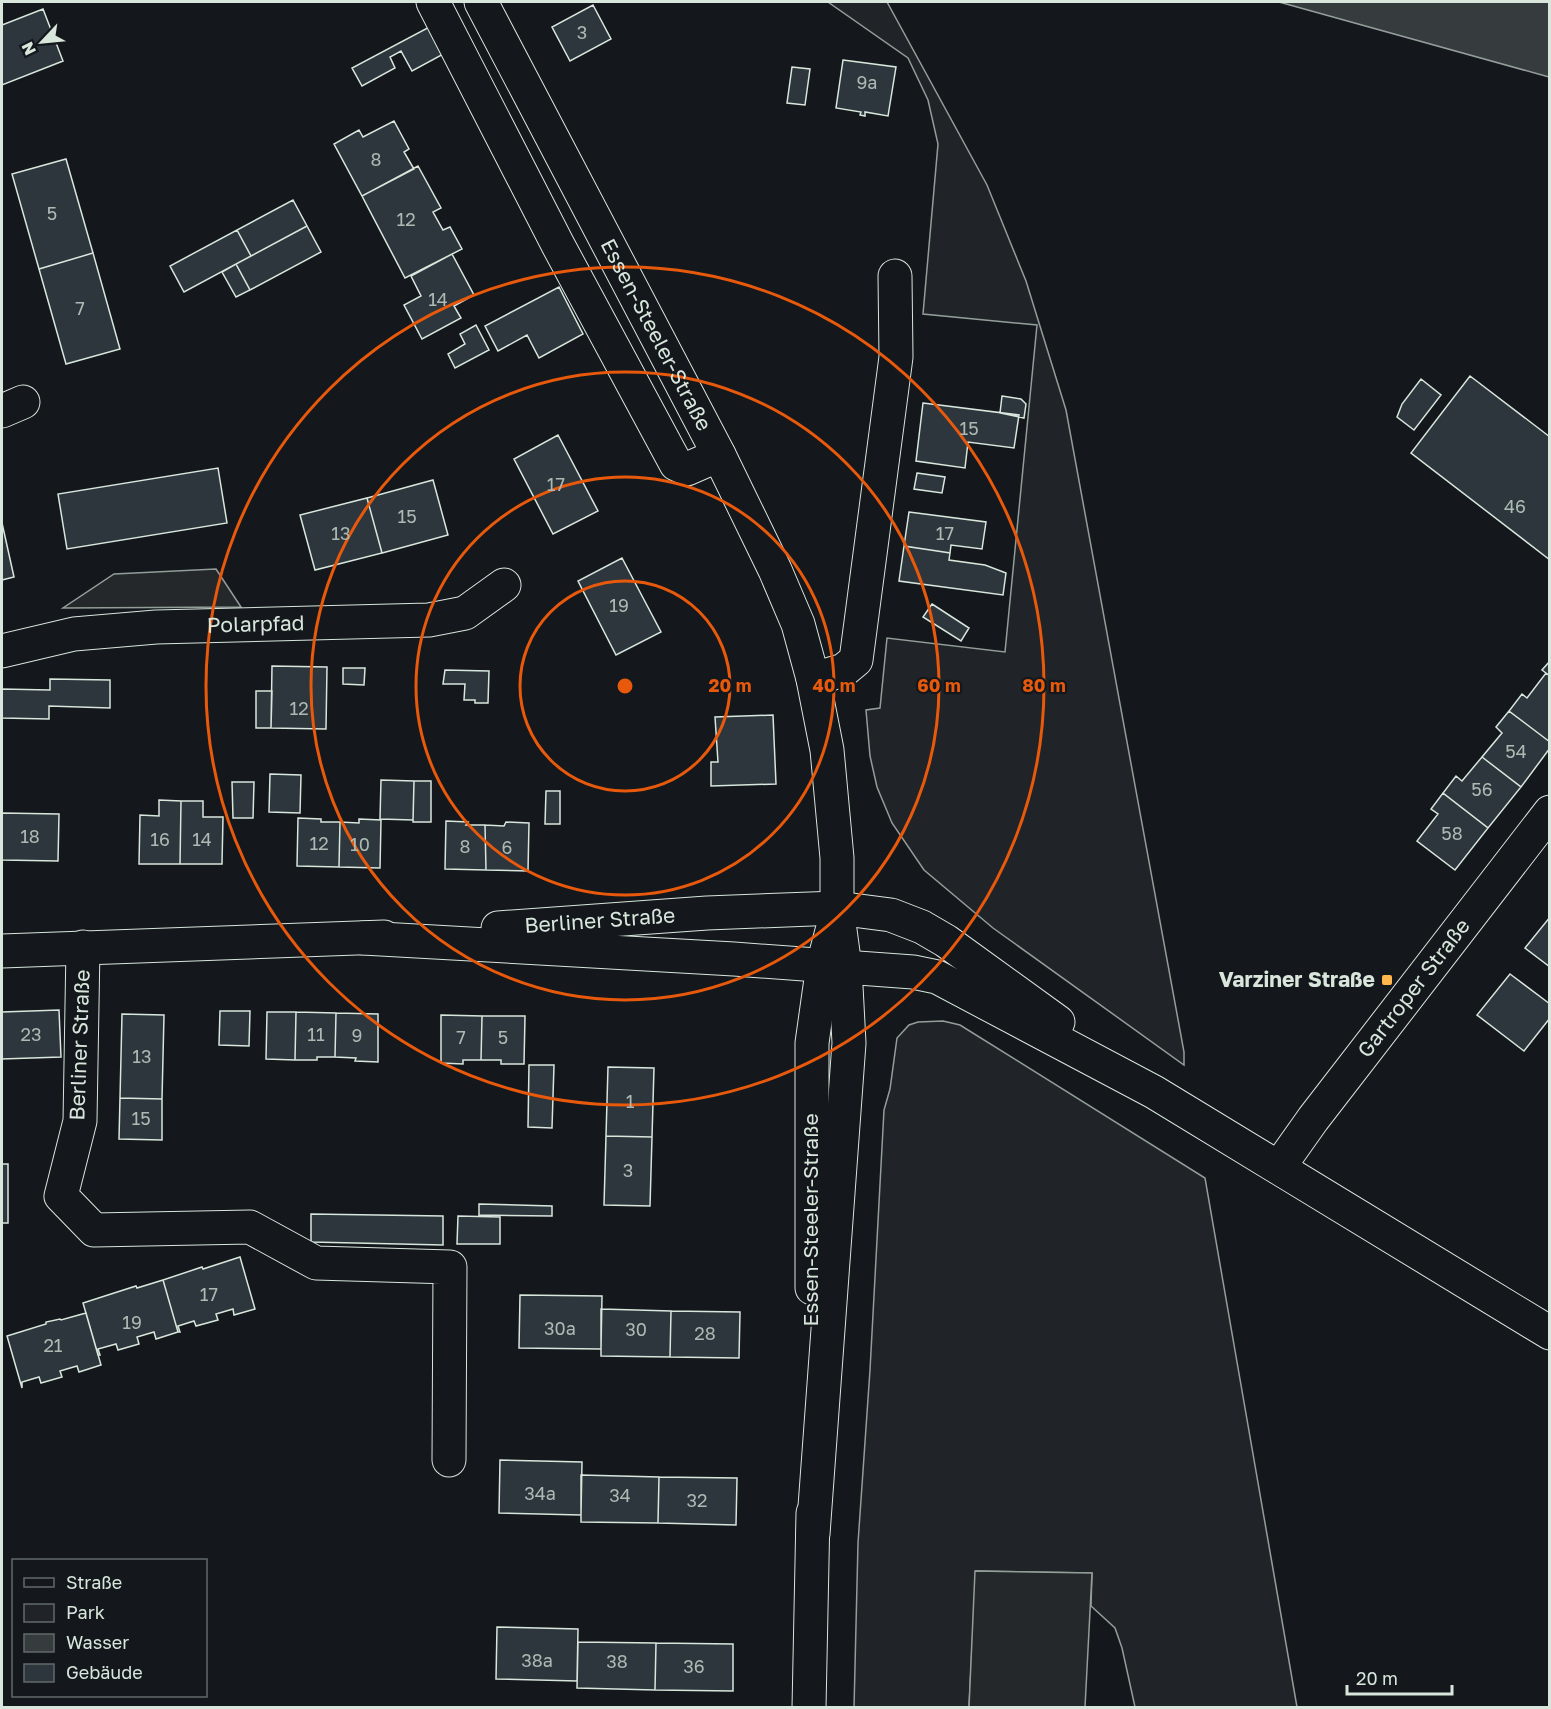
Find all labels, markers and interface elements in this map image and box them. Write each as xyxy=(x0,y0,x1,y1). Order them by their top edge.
north arrow xyxy=(12,12,72,72)
house number: 3 xyxy=(577,21,587,43)
text: N xyxy=(17,39,40,58)
house number: 9a xyxy=(856,71,878,93)
house number: 8 xyxy=(371,148,381,170)
house number: 5 xyxy=(47,202,57,224)
house number: 12 xyxy=(396,208,416,230)
street label: Essen-Steeler-Straße xyxy=(596,234,718,435)
house number: 14 xyxy=(428,288,448,310)
house number: 7 xyxy=(75,297,85,319)
house number: 15 xyxy=(959,417,979,439)
house number: 17 xyxy=(547,473,565,495)
house number: 46 xyxy=(1504,495,1526,517)
house number: 15 xyxy=(397,505,417,527)
house number: 13 xyxy=(331,522,351,544)
house number: 17 xyxy=(936,522,954,544)
house number: 19 xyxy=(609,594,629,616)
street label: Polarpfad xyxy=(206,609,305,638)
text: 20 m xyxy=(709,674,751,696)
text: 40 m xyxy=(812,674,856,696)
text: 60 m xyxy=(917,674,961,696)
text: 80 m xyxy=(1022,674,1066,696)
centre of rings xyxy=(615,676,635,696)
house number: 12 xyxy=(289,697,309,719)
house number: 54 xyxy=(1505,740,1527,762)
house number: 56 xyxy=(1471,778,1493,800)
house number: 58 xyxy=(1441,822,1463,844)
house number: 18 xyxy=(20,825,40,847)
house number: 16 xyxy=(150,828,170,850)
house number: 14 xyxy=(192,828,212,850)
house number: 12 xyxy=(309,832,329,854)
house number: 10 xyxy=(350,833,370,855)
house number: 8 xyxy=(460,835,470,857)
house number: 6 xyxy=(502,836,512,858)
street label: Berliner Straße xyxy=(523,901,676,938)
street label: Gartroper Straße xyxy=(1351,913,1475,1062)
place label: Varziner Straße xyxy=(1219,966,1375,992)
street label: Berliner Straße xyxy=(63,969,95,1121)
marker: Varziner Straße xyxy=(1380,973,1394,987)
house number: 23 xyxy=(21,1023,41,1045)
house number: 11 xyxy=(307,1023,325,1045)
house number: 9 xyxy=(352,1024,362,1046)
house number: 7 xyxy=(456,1026,466,1048)
house number: 5 xyxy=(498,1026,508,1048)
house number: 13 xyxy=(132,1045,152,1067)
house number: 1 xyxy=(626,1090,635,1112)
house number: 15 xyxy=(131,1107,151,1129)
street label: Essen-Steeler-Straße xyxy=(797,1113,823,1327)
house number: 3 xyxy=(623,1159,633,1181)
house number: 17 xyxy=(200,1283,218,1305)
house number: 19 xyxy=(122,1311,142,1333)
house number: 30a xyxy=(544,1317,576,1339)
house number: 30 xyxy=(625,1318,647,1340)
house number: 28 xyxy=(694,1322,716,1344)
house number: 21 xyxy=(43,1334,63,1356)
house number: 34a xyxy=(524,1482,556,1504)
house number: 34 xyxy=(609,1484,631,1506)
house number: 32 xyxy=(687,1489,707,1511)
legend xyxy=(12,1559,207,1697)
text: Straße xyxy=(66,1571,122,1593)
text: Park xyxy=(66,1601,105,1623)
text: Wasser xyxy=(66,1631,129,1653)
house number: 38a xyxy=(521,1649,553,1671)
house number: 38 xyxy=(606,1650,628,1672)
house number: 36 xyxy=(683,1655,705,1677)
scale bar xyxy=(1347,1658,1452,1696)
text: Gebäude xyxy=(66,1661,143,1683)
text: 20 m xyxy=(1356,1667,1398,1689)

